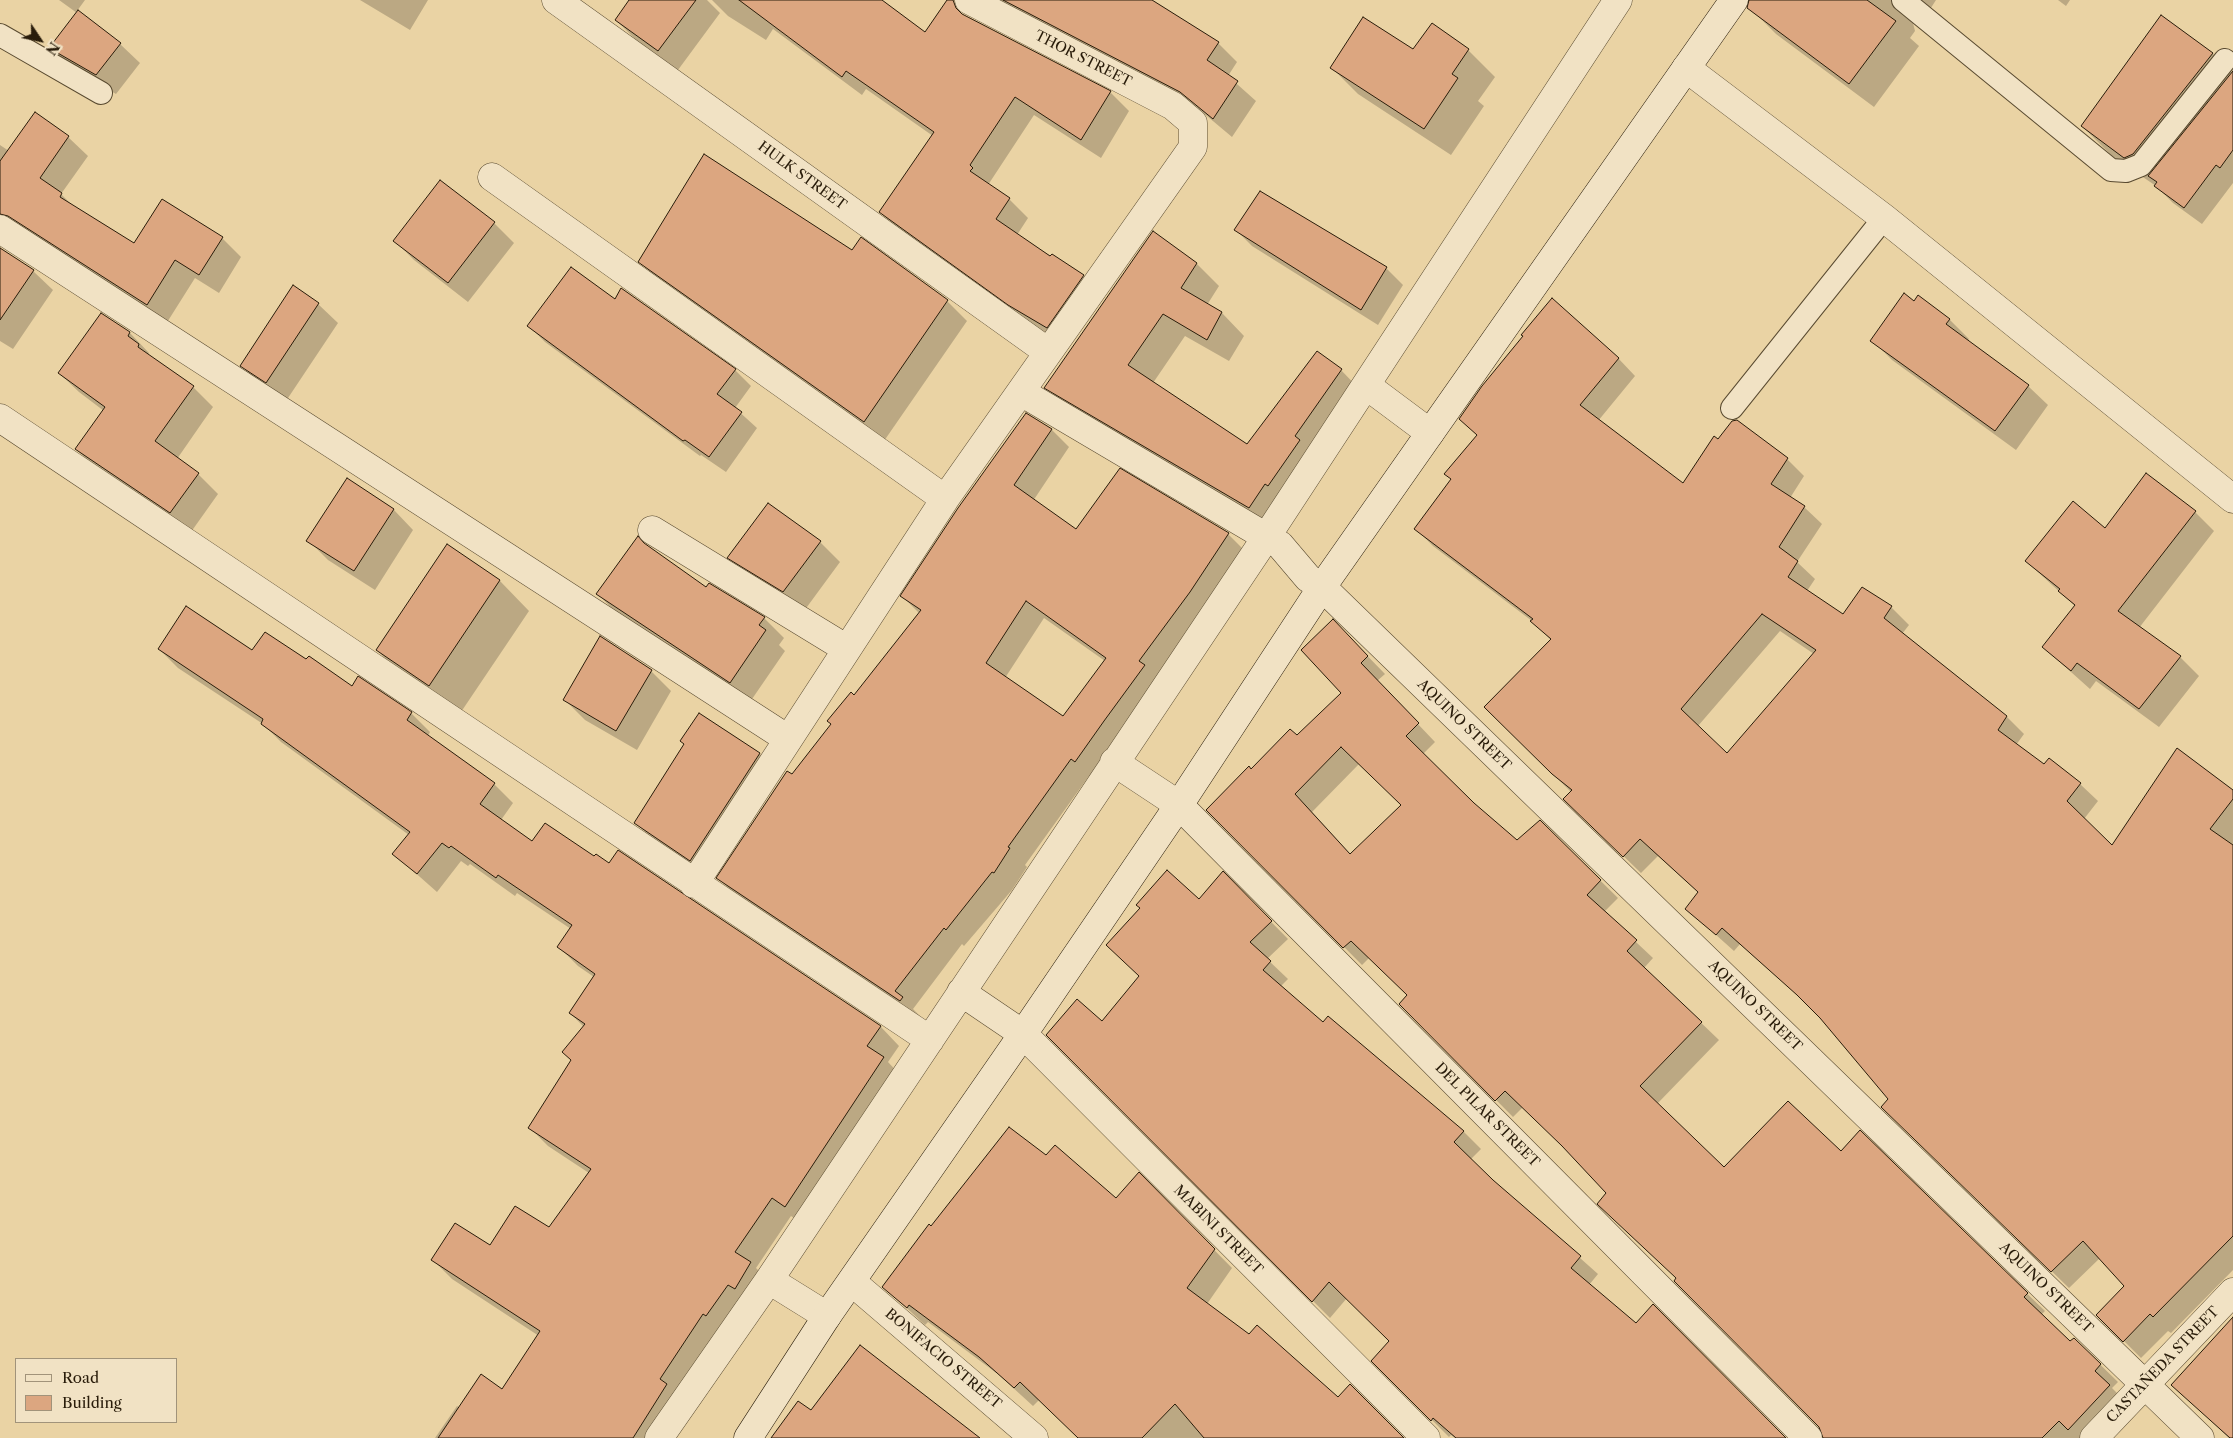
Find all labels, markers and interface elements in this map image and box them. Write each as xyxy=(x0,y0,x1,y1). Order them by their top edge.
north arrow xyxy=(15,15,65,65)
street label: THOR STREET xyxy=(1032,27,1134,91)
text: N xyxy=(42,38,63,58)
street label: HULK STREET xyxy=(754,138,850,214)
street label: AQUINO STREET xyxy=(1414,676,1514,774)
street label: AQUINO STREET xyxy=(1705,957,1805,1055)
street label: DEL PILAR STREET xyxy=(1431,1059,1543,1171)
street label: MABINI STREET xyxy=(1170,1182,1266,1278)
street label: AQUINO STREET xyxy=(1996,1239,2096,1337)
street label: CASTAÑEDA STREET xyxy=(2103,1304,2223,1426)
street label: BONIFACIO STREET xyxy=(881,1305,1005,1413)
legend xyxy=(15,1358,178,1423)
text: Road xyxy=(62,1368,99,1387)
text: Building xyxy=(62,1393,122,1412)

